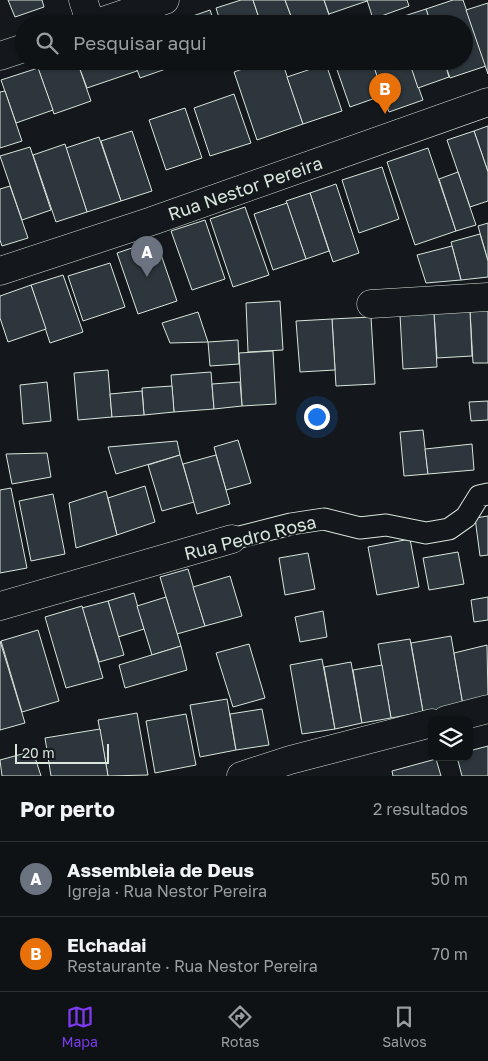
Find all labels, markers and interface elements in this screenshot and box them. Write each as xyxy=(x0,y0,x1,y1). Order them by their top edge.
search box xyxy=(15,15,473,70)
icon: search xyxy=(33,29,61,57)
text: Pesquisar aqui xyxy=(73,31,207,54)
pin: B xyxy=(369,73,401,114)
street label: Rua Nestor Pereira xyxy=(165,151,325,225)
pin: A xyxy=(131,236,163,277)
your location xyxy=(304,404,330,430)
street label: Rua Pedro Rosa xyxy=(182,510,318,564)
map controls xyxy=(428,716,473,761)
button: layers xyxy=(428,716,473,761)
scale bar xyxy=(15,741,109,764)
text: 20 m xyxy=(22,744,55,761)
text: Por perto xyxy=(20,796,115,822)
text: 2 resultados xyxy=(373,799,468,819)
text: Assembleia de Deus xyxy=(67,858,254,881)
text: A xyxy=(30,869,42,889)
text: 50 m xyxy=(431,869,468,889)
text: Igreja · Rua Nestor Pereira xyxy=(67,881,267,901)
text: Elchadai xyxy=(67,933,146,956)
text: B xyxy=(30,944,42,964)
text: 70 m xyxy=(431,944,468,964)
text: Restaurante · Rua Nestor Pereira xyxy=(67,956,318,976)
tab: Mapa xyxy=(61,1003,98,1050)
tab: Rotas xyxy=(221,1003,259,1050)
tab: Salvos xyxy=(382,1003,427,1050)

